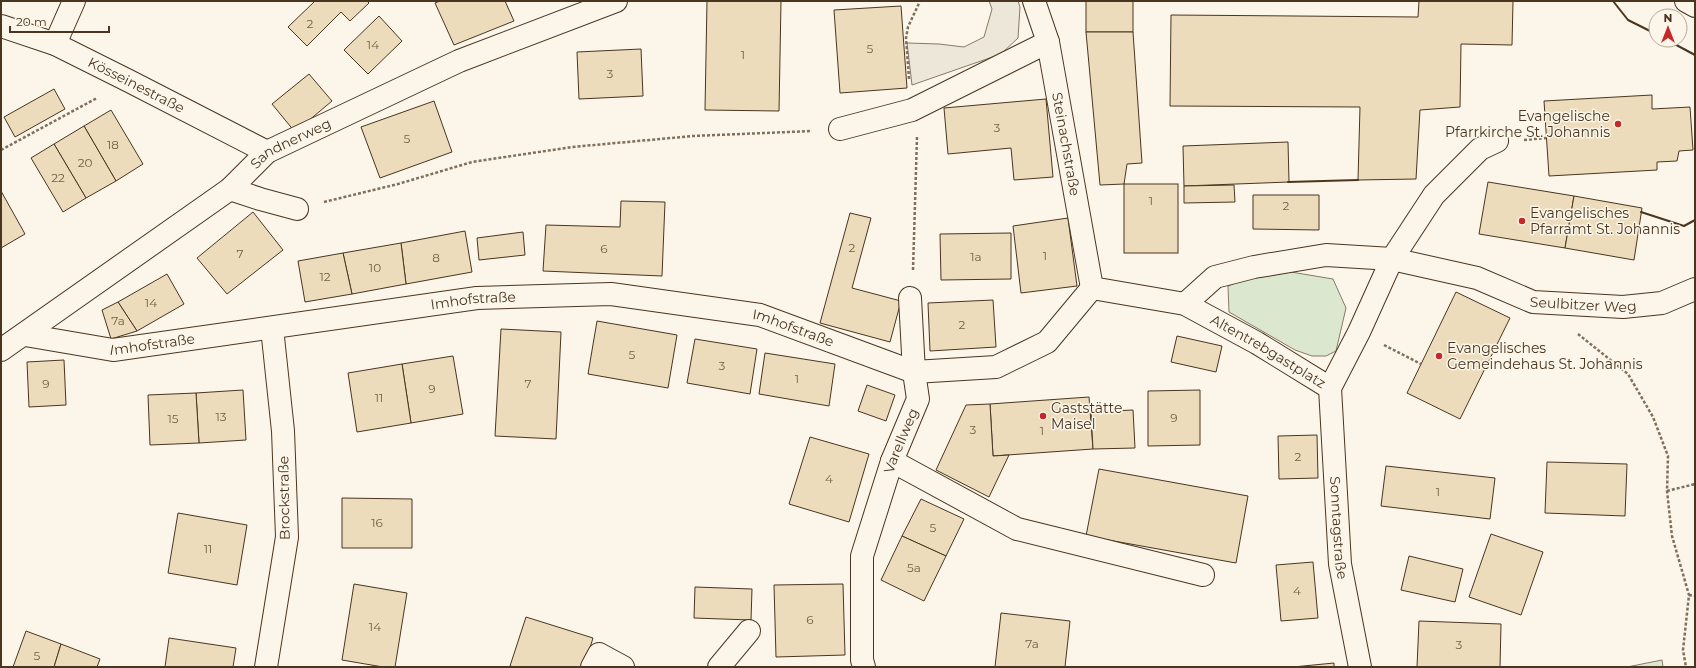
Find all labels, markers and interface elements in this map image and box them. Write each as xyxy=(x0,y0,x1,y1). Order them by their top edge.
scale bar xyxy=(10,8,109,34)
north arrow xyxy=(1648,8,1688,48)
text: N xyxy=(1664,11,1672,25)
text: 20 m xyxy=(16,14,47,29)
house number: 2 xyxy=(307,16,314,31)
house number: 14 xyxy=(367,37,379,52)
house number: 5 xyxy=(867,41,874,56)
house number: 1 xyxy=(741,47,745,62)
street label: Kösseinestraße xyxy=(85,53,188,117)
house number: 3 xyxy=(607,66,614,81)
street label: Steinachstraße xyxy=(1048,91,1084,197)
place label: Evangelische Pfarrkirche St. Johannis xyxy=(1445,107,1610,141)
street label: Sandnerweg xyxy=(246,114,334,173)
marker: Evangelische Pfarrkirche St. Johannis xyxy=(1613,119,1623,129)
house number: 3 xyxy=(994,120,1001,135)
house number: 5 xyxy=(404,131,411,146)
house number: 18 xyxy=(107,137,119,152)
house number: 20 xyxy=(78,155,92,170)
house number: 22 xyxy=(51,170,65,185)
house number: 1 xyxy=(1149,193,1153,208)
house number: 2 xyxy=(1283,198,1290,213)
place label: Evangelisches Pfarramt St. Johannis xyxy=(1530,204,1680,238)
marker: Evangelisches Pfarramt St. Johannis xyxy=(1517,216,1527,226)
house number: 2 xyxy=(849,240,856,255)
house number: 6 xyxy=(600,241,608,256)
house number: 7 xyxy=(236,246,244,261)
house number: 1 xyxy=(1043,248,1047,263)
house number: 1a xyxy=(970,249,982,264)
house number: 8 xyxy=(432,250,440,265)
house number: 10 xyxy=(369,260,381,275)
house number: 12 xyxy=(319,269,331,284)
street label: Imhofstraße xyxy=(429,288,516,314)
street label: Seulbitzer Weg xyxy=(1529,293,1637,316)
house number: 14 xyxy=(145,295,157,310)
street label: Imhofstraße xyxy=(751,305,837,351)
street label: Altentrebgastplatz xyxy=(1207,310,1329,392)
house number: 7a xyxy=(111,313,125,328)
house number: 2 xyxy=(959,317,966,332)
street label: Imhofstraße xyxy=(108,329,196,359)
place label: Evangelisches Gemeindehaus St. Johannis xyxy=(1447,339,1643,373)
house number: 5 xyxy=(629,347,636,362)
marker: Evangelisches Gemeindehaus St. Johannis xyxy=(1434,351,1444,361)
house number: 3 xyxy=(719,358,726,373)
house number: 1 xyxy=(795,371,799,386)
house number: 9 xyxy=(42,376,50,391)
house number: 7 xyxy=(524,376,532,391)
house number: 9 xyxy=(428,381,436,396)
house number: 11 xyxy=(375,390,383,405)
place label: Gaststätte Maisel xyxy=(1051,399,1122,433)
street label: Varellweg xyxy=(880,405,922,476)
house number: 13 xyxy=(215,409,227,424)
house number: 9 xyxy=(1170,410,1178,425)
house number: 15 xyxy=(167,411,179,426)
marker: Gaststätte Maisel xyxy=(1038,411,1048,421)
house number: 3 xyxy=(970,422,977,437)
house number: 1 xyxy=(1040,423,1044,438)
house number: 2 xyxy=(1295,449,1302,464)
street label: Brockstraße xyxy=(274,456,294,540)
house number: 4 xyxy=(825,471,833,486)
street label: Sonntagstraße xyxy=(1326,476,1352,581)
house number: 1 xyxy=(1436,484,1440,499)
house number: 16 xyxy=(371,515,383,530)
house number: 5 xyxy=(930,520,937,535)
house number: 11 xyxy=(204,541,212,556)
house number: 5a xyxy=(907,560,921,575)
house number: 4 xyxy=(1293,583,1301,598)
house number: 6 xyxy=(806,612,814,627)
house number: 14 xyxy=(369,619,381,634)
house number: 7a xyxy=(1025,636,1039,651)
house number: 3 xyxy=(1456,637,1463,652)
house number: 5 xyxy=(34,648,41,663)

